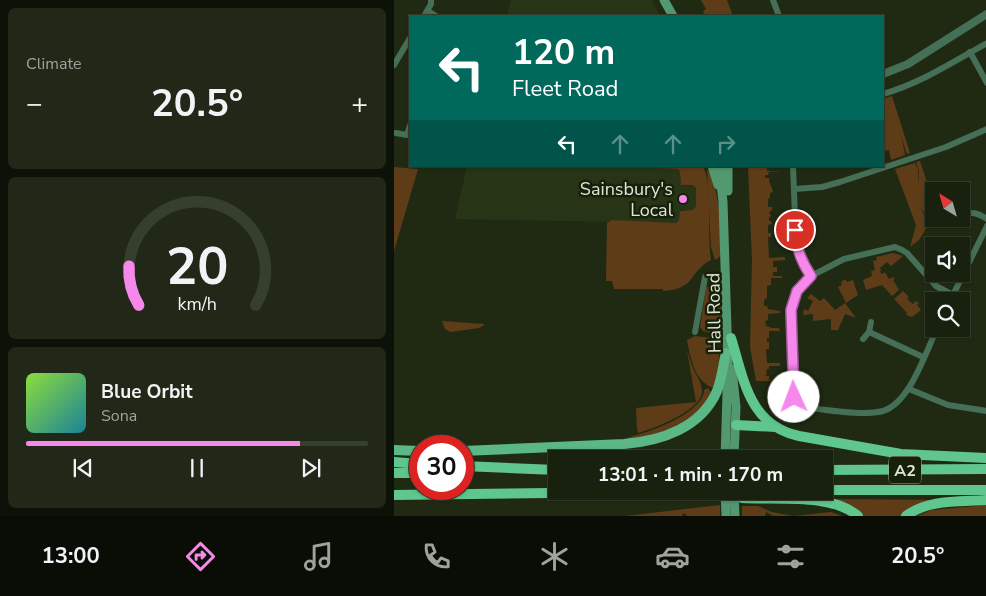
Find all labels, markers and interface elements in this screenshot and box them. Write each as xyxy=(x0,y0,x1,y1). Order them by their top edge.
text: 120 m xyxy=(512,29,615,76)
icon: left xyxy=(429,35,494,100)
text: Climate xyxy=(26,53,81,75)
text: Fleet Road xyxy=(512,74,618,104)
text: 20.5° xyxy=(151,78,243,129)
text: − xyxy=(26,85,43,123)
text: + xyxy=(351,85,368,123)
icon: left xyxy=(553,130,581,158)
icon: ahead xyxy=(606,130,634,158)
icon: ahead xyxy=(659,130,687,158)
icon: right xyxy=(712,130,740,158)
place label: Sainsbury's Local xyxy=(580,177,674,222)
north arrow xyxy=(925,182,970,228)
map controls xyxy=(925,182,970,337)
marker: Sainsbury's Local xyxy=(677,193,689,205)
pin xyxy=(774,209,816,251)
icon: arrive xyxy=(781,216,809,244)
text: 20 xyxy=(166,231,228,302)
button: sound xyxy=(925,237,970,282)
street label: Hall Road xyxy=(701,273,727,353)
text: km/h xyxy=(177,292,217,316)
button: search xyxy=(925,292,970,337)
position arrow xyxy=(767,370,819,422)
text: Blue Orbit xyxy=(101,379,192,405)
text: Sona xyxy=(101,405,137,427)
speed limit sign: 30 xyxy=(409,435,474,500)
icon: previous xyxy=(69,454,97,482)
icon: pause xyxy=(183,454,211,482)
icon: next xyxy=(297,454,325,482)
road number: A2 xyxy=(889,456,921,484)
text: 13:01 · 1 min · 170 m xyxy=(598,462,783,488)
icon: directions xyxy=(183,539,218,574)
icon: music xyxy=(301,539,336,574)
icon: phone xyxy=(419,539,454,574)
icon: climate xyxy=(537,539,572,574)
icon: car xyxy=(655,539,690,574)
icon: filters xyxy=(773,539,808,574)
text: 13:00 xyxy=(42,541,100,571)
text: 20.5° xyxy=(891,541,944,571)

